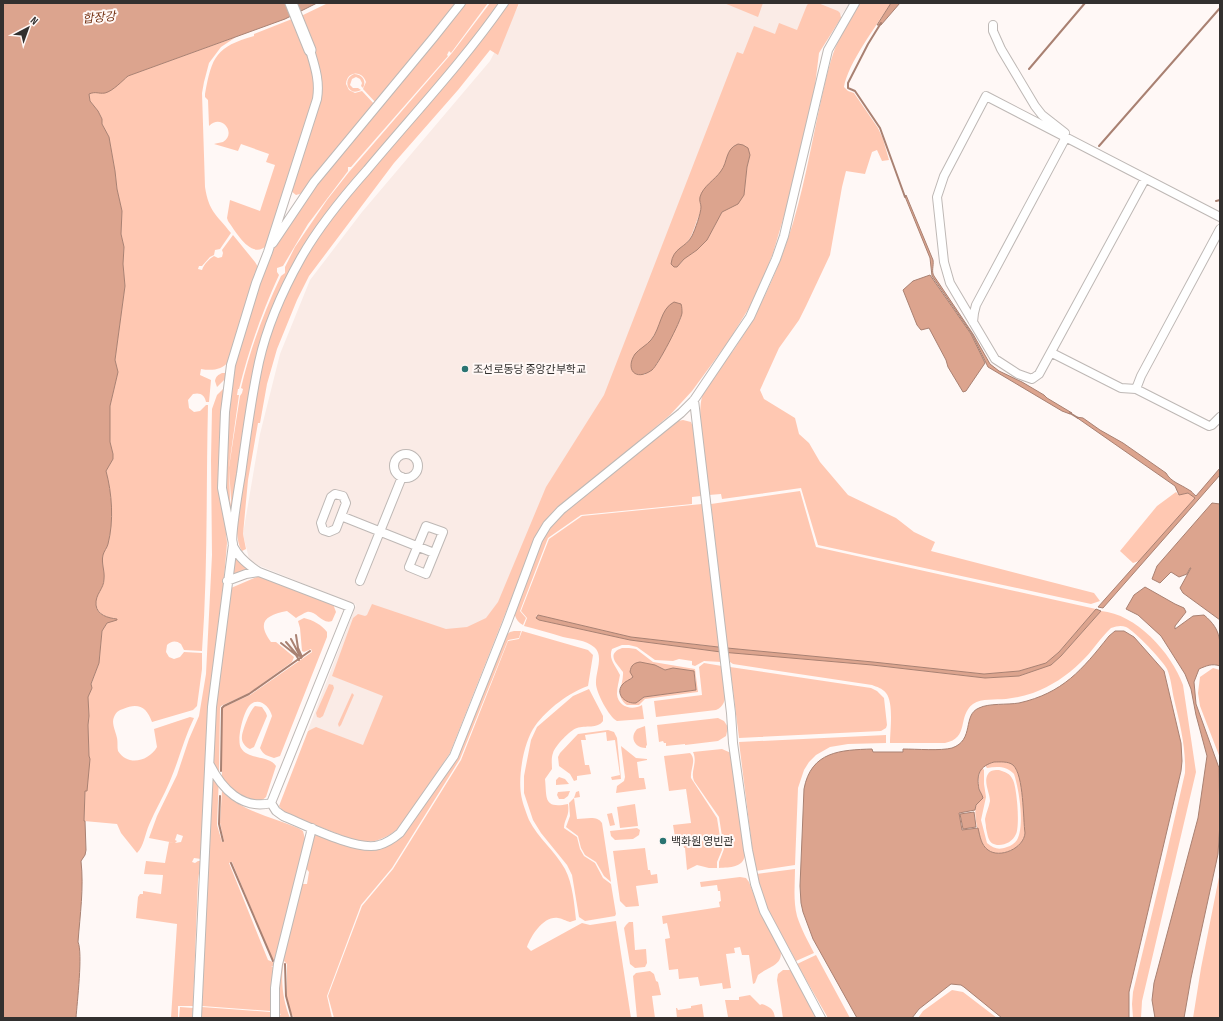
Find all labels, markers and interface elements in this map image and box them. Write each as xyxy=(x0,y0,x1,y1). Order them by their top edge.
north arrow xyxy=(8,8,48,48)
water label: 합장강 xyxy=(82,9,118,27)
text: N xyxy=(28,14,41,28)
place label: 조선로동당 중앙간부학교 xyxy=(473,363,586,376)
marker: 조선로동당 중앙간부학교 xyxy=(460,364,470,374)
place label: 백화원 영빈관 xyxy=(671,835,733,848)
marker: 백화원 영빈관 xyxy=(658,836,668,846)

